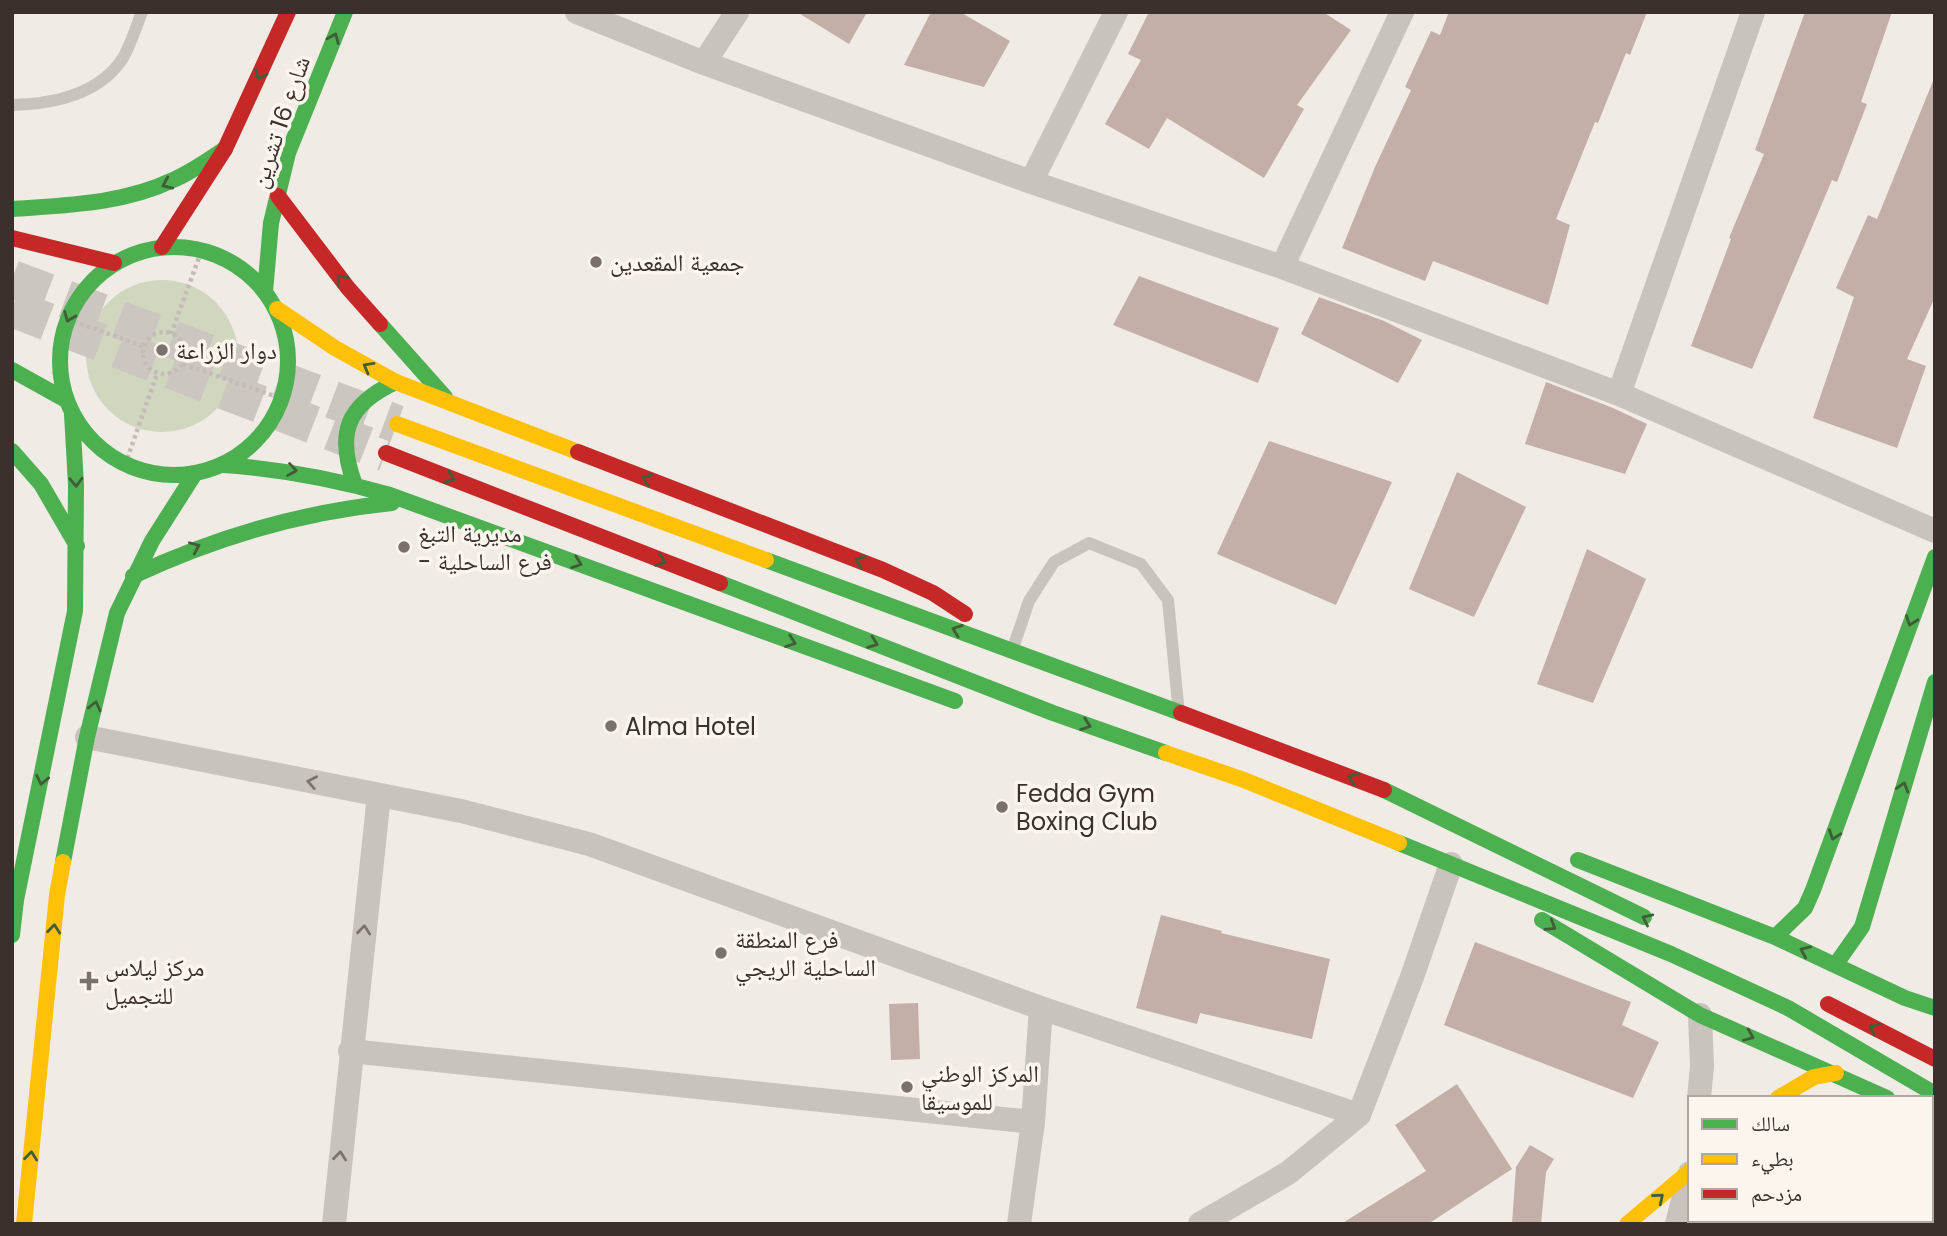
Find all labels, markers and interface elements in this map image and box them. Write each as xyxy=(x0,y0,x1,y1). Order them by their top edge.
one-way arrow xyxy=(326,33,340,46)
street label: شارع 16 تشرين xyxy=(242,52,318,192)
one-way arrow xyxy=(254,68,268,80)
one-way arrow xyxy=(162,176,174,190)
place label: جمعية المقعدين xyxy=(610,246,745,279)
marker: جمعية المقعدين xyxy=(588,254,604,270)
one-way arrow xyxy=(336,274,349,287)
one-way arrow xyxy=(64,310,78,322)
place label: دوار الزراعة xyxy=(176,334,277,367)
marker: دوار الزراعة xyxy=(154,342,170,358)
one-way arrow xyxy=(363,362,376,375)
one-way arrow xyxy=(286,462,298,477)
one-way arrow xyxy=(443,469,455,483)
one-way arrow xyxy=(642,473,654,487)
one-way arrow xyxy=(68,477,83,488)
place label: مديرية التبغ - فرع الساحلية xyxy=(418,517,552,578)
marker: مديرية التبغ - فرع الساحلية xyxy=(396,539,412,555)
one-way arrow xyxy=(188,542,200,556)
one-way arrow xyxy=(655,552,667,566)
one-way arrow xyxy=(571,555,583,569)
one-way arrow xyxy=(854,555,866,569)
one-way arrow xyxy=(1906,614,1920,626)
one-way arrow xyxy=(951,624,963,638)
one-way arrow xyxy=(784,634,796,648)
one-way arrow xyxy=(867,635,879,649)
one-way arrow xyxy=(87,700,101,712)
place label: Alma Hotel xyxy=(625,710,756,743)
one-way arrow xyxy=(1079,717,1091,731)
marker: Alma Hotel xyxy=(603,718,619,734)
one-way arrow xyxy=(1348,773,1360,787)
one-way arrow xyxy=(35,774,50,786)
one-way arrow xyxy=(306,775,318,790)
place label: Fedda Gym Boxing Club xyxy=(1016,777,1157,838)
one-way arrow xyxy=(1894,782,1909,794)
marker: Fedda Gym Boxing Club xyxy=(994,799,1010,815)
one-way arrow xyxy=(1828,828,1842,840)
one-way arrow xyxy=(1642,913,1654,927)
one-way arrow xyxy=(1543,917,1556,930)
place label: فرع المنطقة الساحلية الريجي xyxy=(735,923,876,987)
one-way arrow xyxy=(46,924,61,935)
one-way arrow xyxy=(356,924,371,935)
marker: فرع المنطقة الساحلية الريجي xyxy=(713,945,729,961)
one-way arrow xyxy=(1800,945,1813,959)
place label: مركز ليلاس للتجميل xyxy=(105,951,204,1012)
marker: مركز ليلاس للتجميل xyxy=(79,971,99,991)
one-way arrow xyxy=(1869,1022,1881,1036)
one-way arrow xyxy=(1742,1028,1755,1042)
place label: المركز الوطني للموسيقا xyxy=(921,1057,1039,1118)
marker: المركز الوطني للموسيقا xyxy=(899,1079,915,1095)
legend xyxy=(1688,1096,1933,1222)
text: سالك xyxy=(1751,1109,1790,1138)
text: بطيء xyxy=(1751,1144,1794,1175)
one-way arrow xyxy=(23,1150,38,1161)
one-way arrow xyxy=(332,1150,347,1161)
text: مزدحم xyxy=(1751,1179,1802,1208)
one-way arrow xyxy=(1651,1193,1663,1206)

